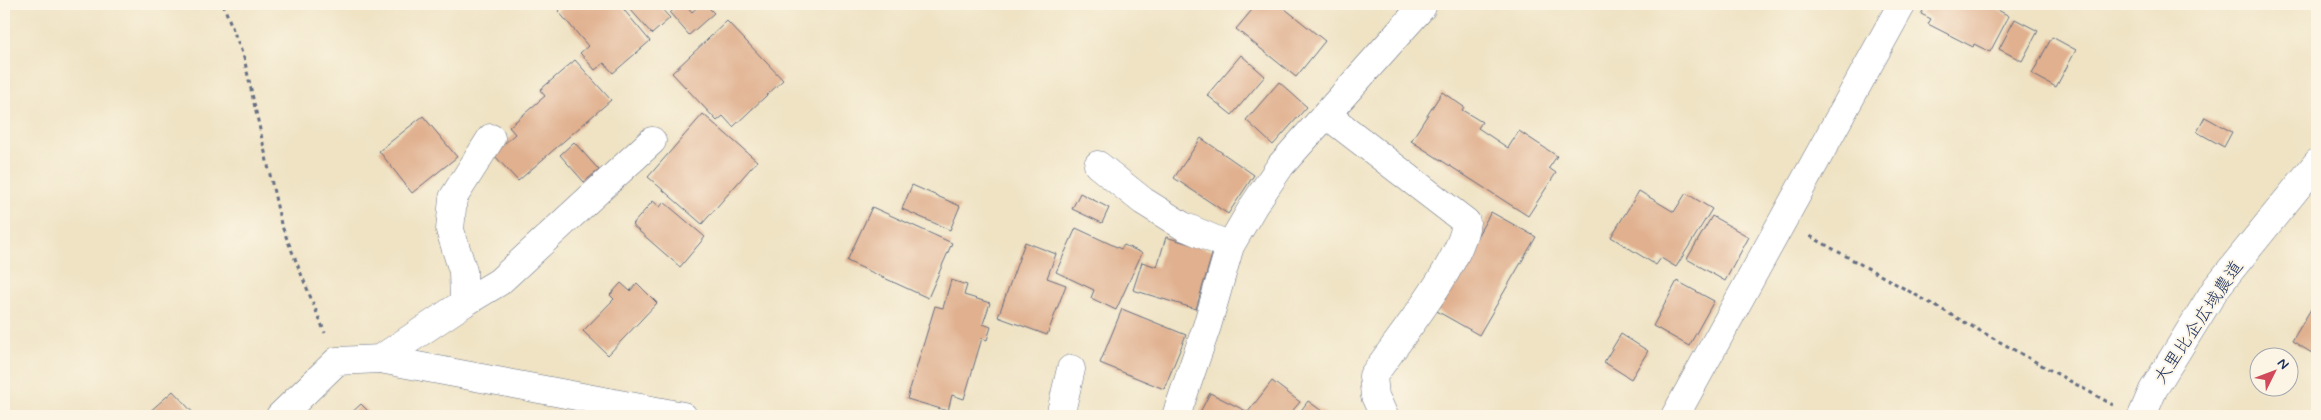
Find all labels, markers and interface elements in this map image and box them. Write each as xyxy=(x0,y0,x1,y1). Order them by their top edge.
street label: 大里比企広域農道 xyxy=(2149,256,2249,389)
north arrow xyxy=(2248,348,2298,398)
text: N xyxy=(2273,354,2293,373)

